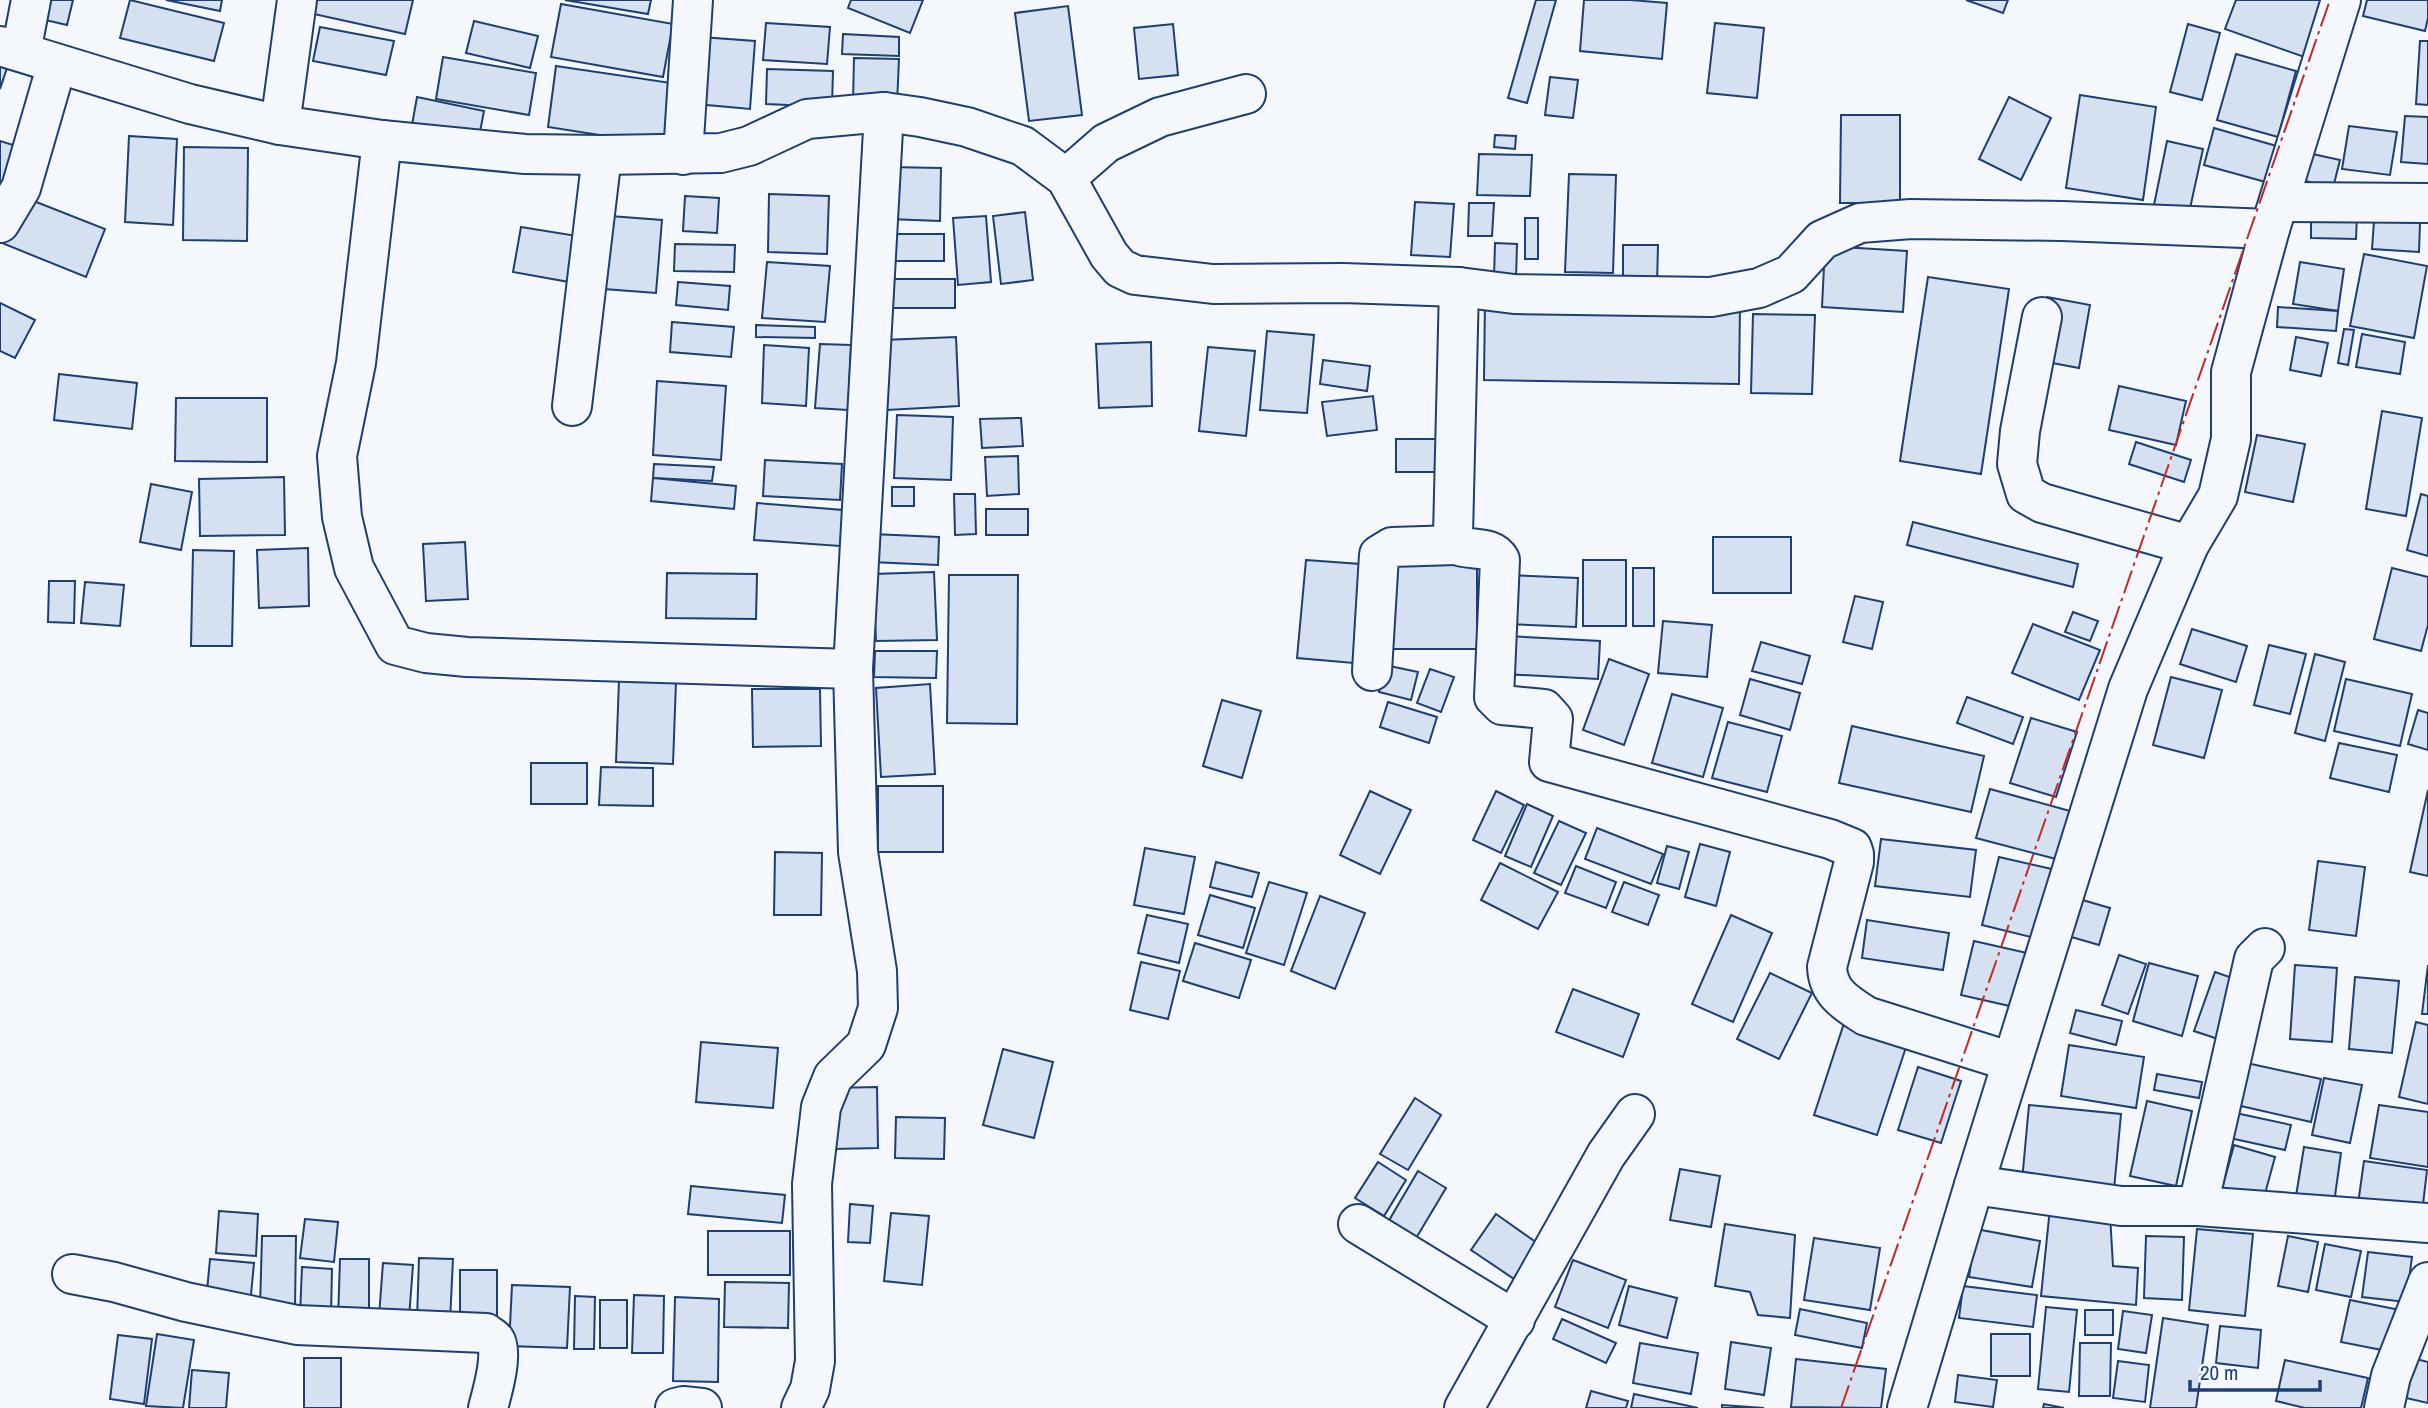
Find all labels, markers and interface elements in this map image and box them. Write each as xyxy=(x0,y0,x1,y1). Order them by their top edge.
scale bar xyxy=(2190,1348,2320,1392)
text: 20 m xyxy=(2200,1358,2238,1387)

